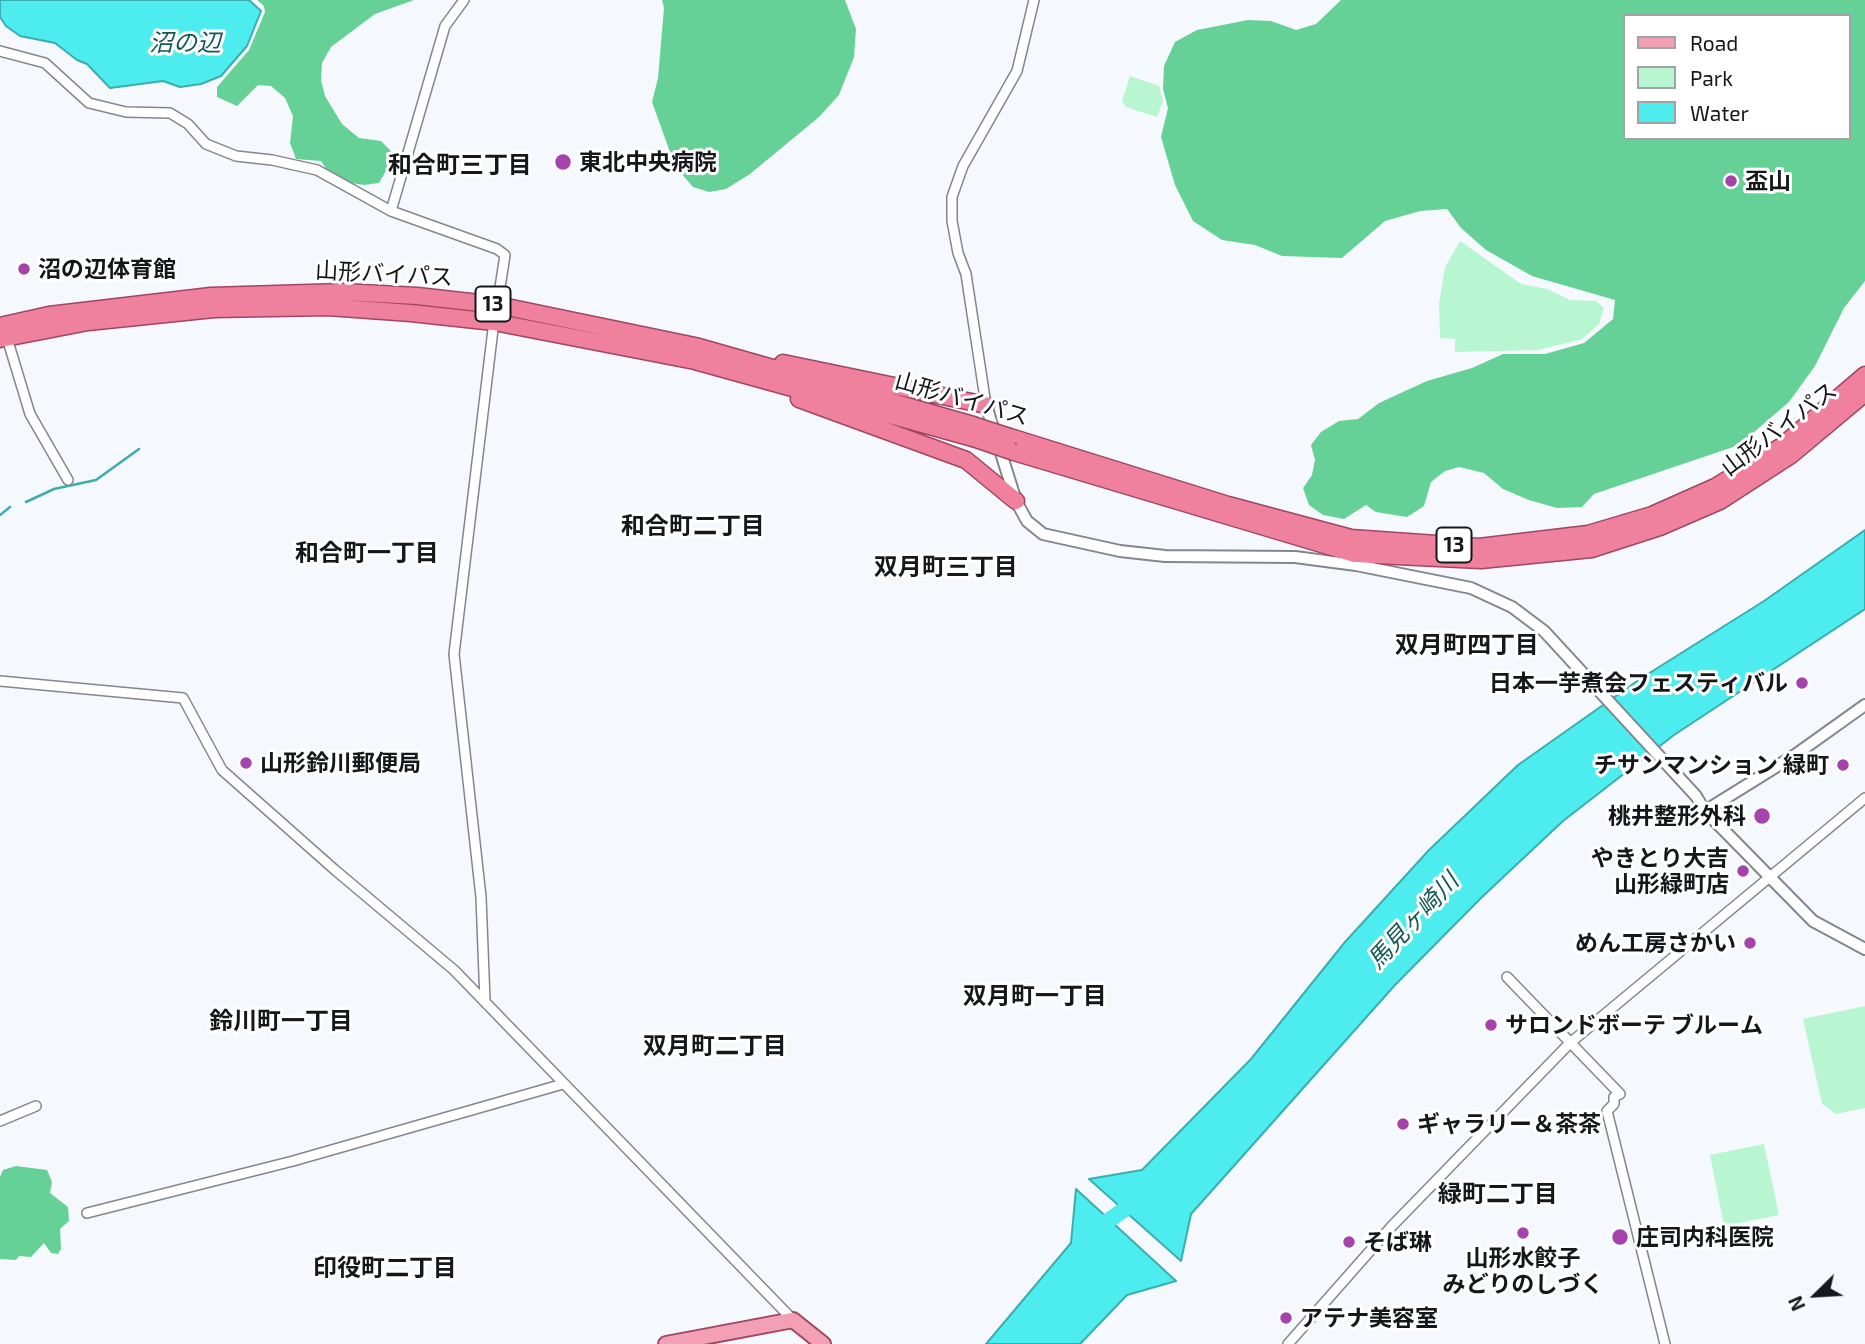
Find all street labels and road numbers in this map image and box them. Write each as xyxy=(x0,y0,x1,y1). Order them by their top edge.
street label: 山形バイパス xyxy=(314,257,454,291)
road number: 13 xyxy=(476,286,510,322)
street label: 山形バイパス xyxy=(892,367,1032,431)
street label: 山形バイパス xyxy=(1716,376,1842,482)
road number: 13 xyxy=(1436,528,1472,562)

